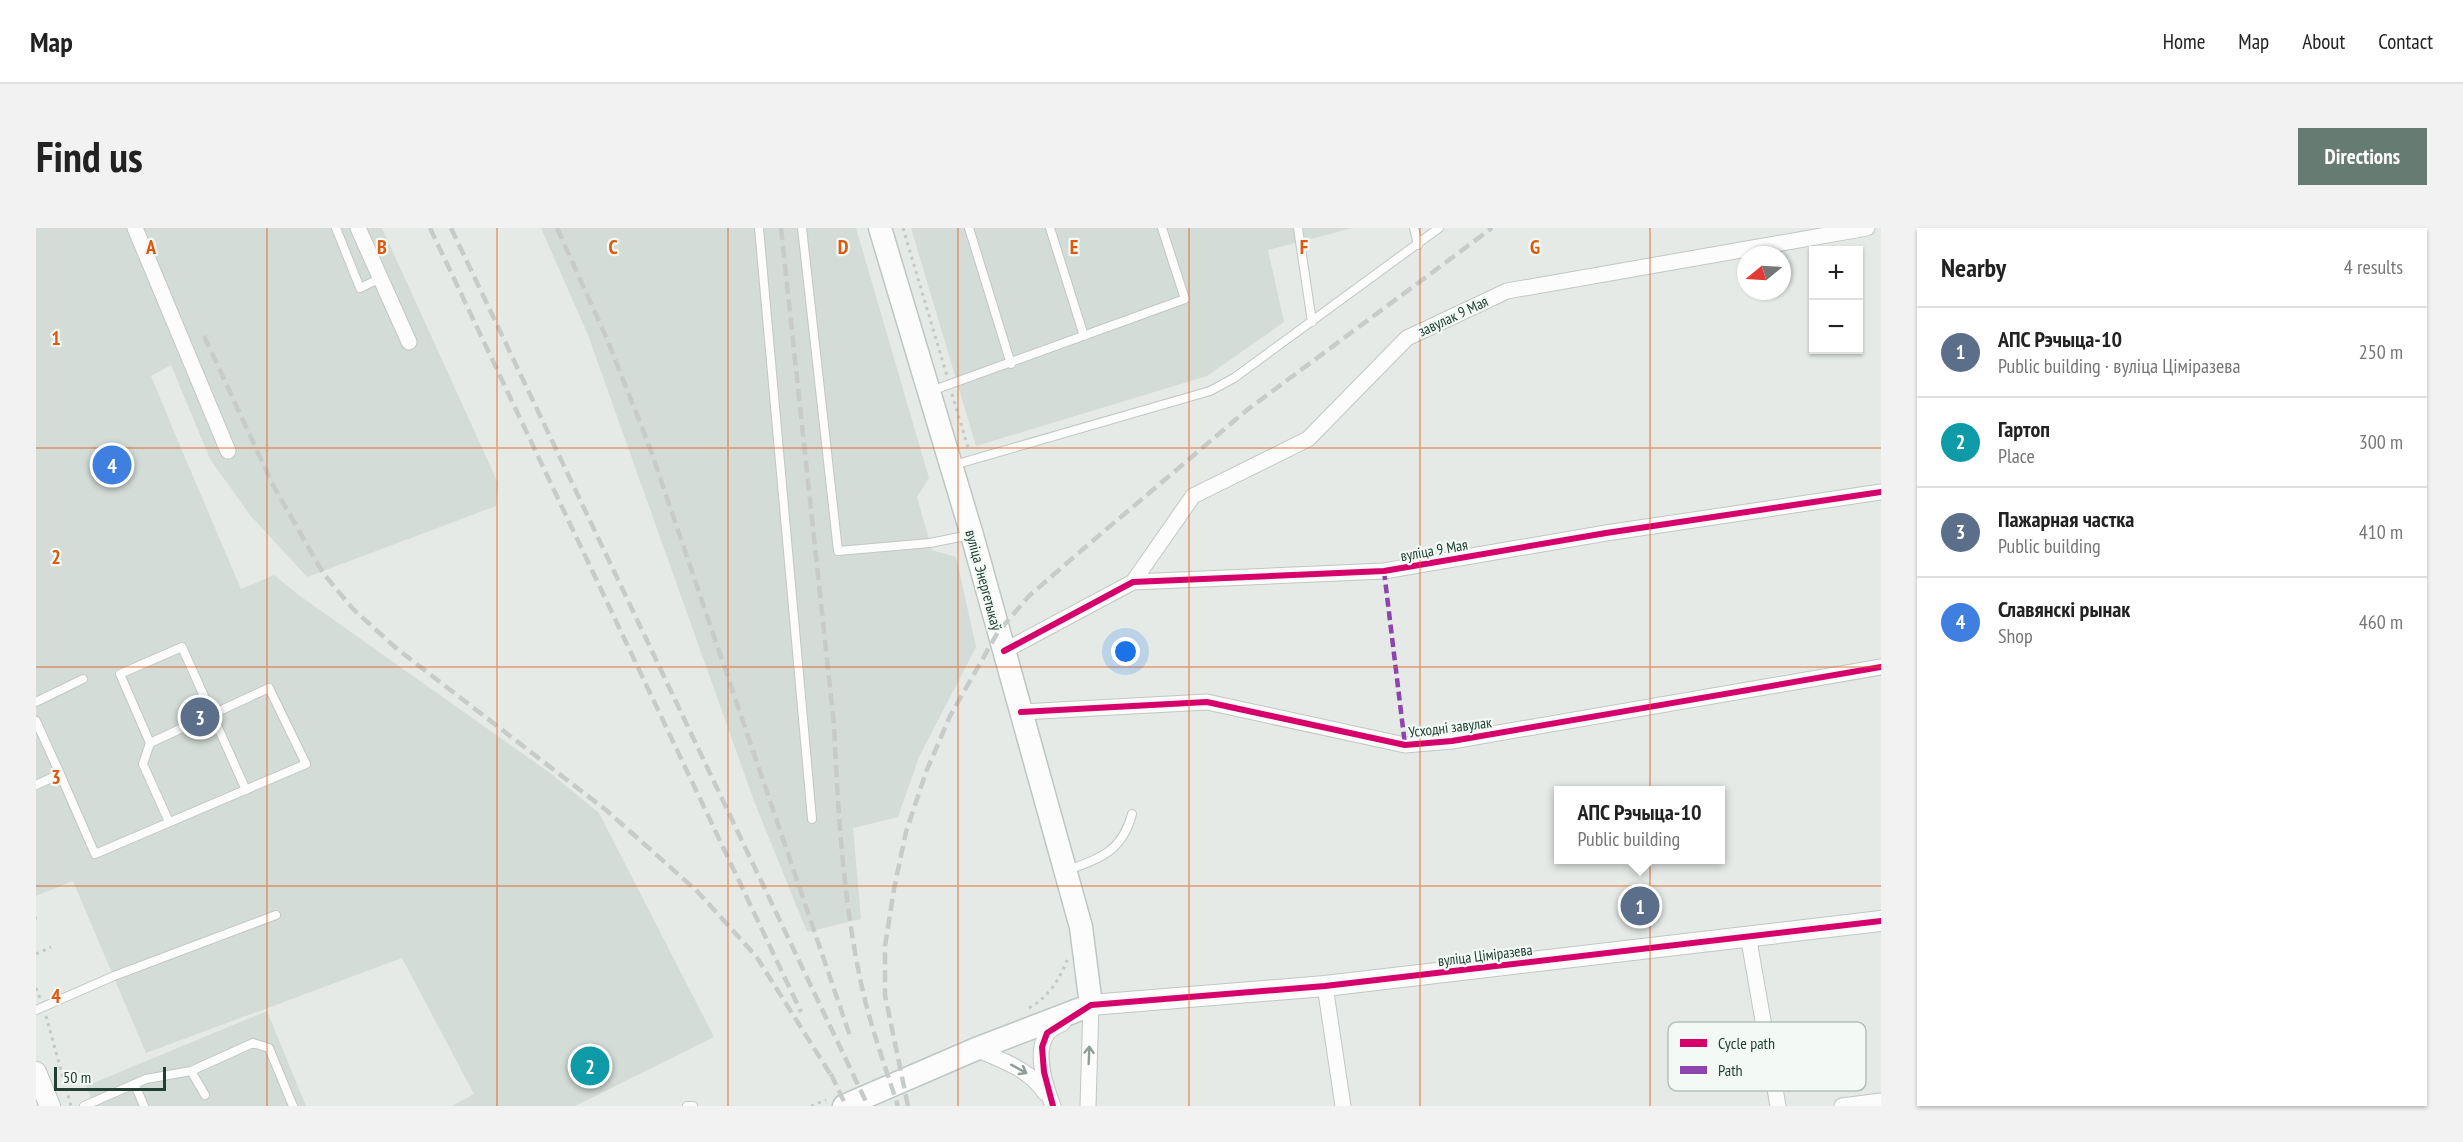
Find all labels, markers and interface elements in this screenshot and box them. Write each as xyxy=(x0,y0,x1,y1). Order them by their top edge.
text: Map xyxy=(30,23,73,60)
text: Home xyxy=(2163,28,2205,55)
text: Map xyxy=(2238,28,2269,55)
text: About xyxy=(2302,28,2345,55)
text: Contact xyxy=(2378,28,2433,55)
button: Directions xyxy=(2298,128,2427,185)
text: Find us xyxy=(36,129,143,184)
text: A xyxy=(145,234,157,260)
text: B xyxy=(377,234,387,260)
text: C xyxy=(608,234,618,260)
text: D xyxy=(838,234,849,260)
text: E xyxy=(1070,234,1078,260)
text: F xyxy=(1300,234,1308,260)
text: G xyxy=(1530,234,1540,260)
north arrow xyxy=(1737,246,1791,300)
map controls xyxy=(1809,246,1863,354)
button: + xyxy=(1809,246,1863,300)
text: Nearby xyxy=(1941,251,2006,284)
text: 4 results xyxy=(2344,254,2403,280)
street label: завулак 9 Мая xyxy=(1415,291,1491,340)
button: − xyxy=(1809,300,1863,354)
text: 1 xyxy=(51,325,61,351)
text: АПС Рэчыца-10 xyxy=(1998,325,2122,353)
text: 1 xyxy=(1956,339,1965,365)
text: 250 m xyxy=(2359,339,2403,365)
text: Public building · вуліца Ціміразева xyxy=(1998,353,2240,379)
text: Гартоп xyxy=(1998,415,2050,443)
text: 2 xyxy=(1956,429,1965,455)
text: 300 m xyxy=(2359,429,2403,455)
pin: 4 xyxy=(92,442,132,488)
text: Place xyxy=(1998,443,2035,469)
text: Пажарная частка xyxy=(1998,505,2134,533)
text: 3 xyxy=(1956,519,1965,545)
text: 410 m xyxy=(2359,519,2403,545)
street label: вуліца Энергетыкаў xyxy=(961,527,1007,633)
text: Public building xyxy=(1998,533,2101,559)
street label: вуліца 9 Мая xyxy=(1399,535,1469,565)
text: 2 xyxy=(51,544,61,570)
text: Славянскі рынак xyxy=(1998,595,2130,623)
text: 4 xyxy=(1956,609,1965,635)
text: 460 m xyxy=(2359,609,2403,635)
text: Shop xyxy=(1998,623,2033,649)
your location xyxy=(1111,637,1140,666)
pin: 3 xyxy=(180,694,220,740)
street label: Усходні завулак xyxy=(1407,712,1493,742)
text: 3 xyxy=(51,764,61,790)
popup xyxy=(1554,786,1725,864)
text: АПС Рэчыца-10 xyxy=(1578,798,1701,826)
text: Public building xyxy=(1578,826,1680,852)
pin: 1 xyxy=(1620,884,1660,928)
street label: вуліца Ціміразева xyxy=(1437,940,1533,970)
text: 4 xyxy=(51,983,61,1009)
legend xyxy=(1668,1022,1866,1091)
text: Cycle path xyxy=(1718,1033,1775,1053)
pin: 2 xyxy=(570,1044,610,1088)
one-way arrow xyxy=(1084,1046,1095,1066)
text: Path xyxy=(1718,1060,1743,1080)
one-way arrow xyxy=(1010,1063,1027,1075)
scale bar xyxy=(54,1064,166,1092)
text: 50 m xyxy=(63,1067,91,1087)

